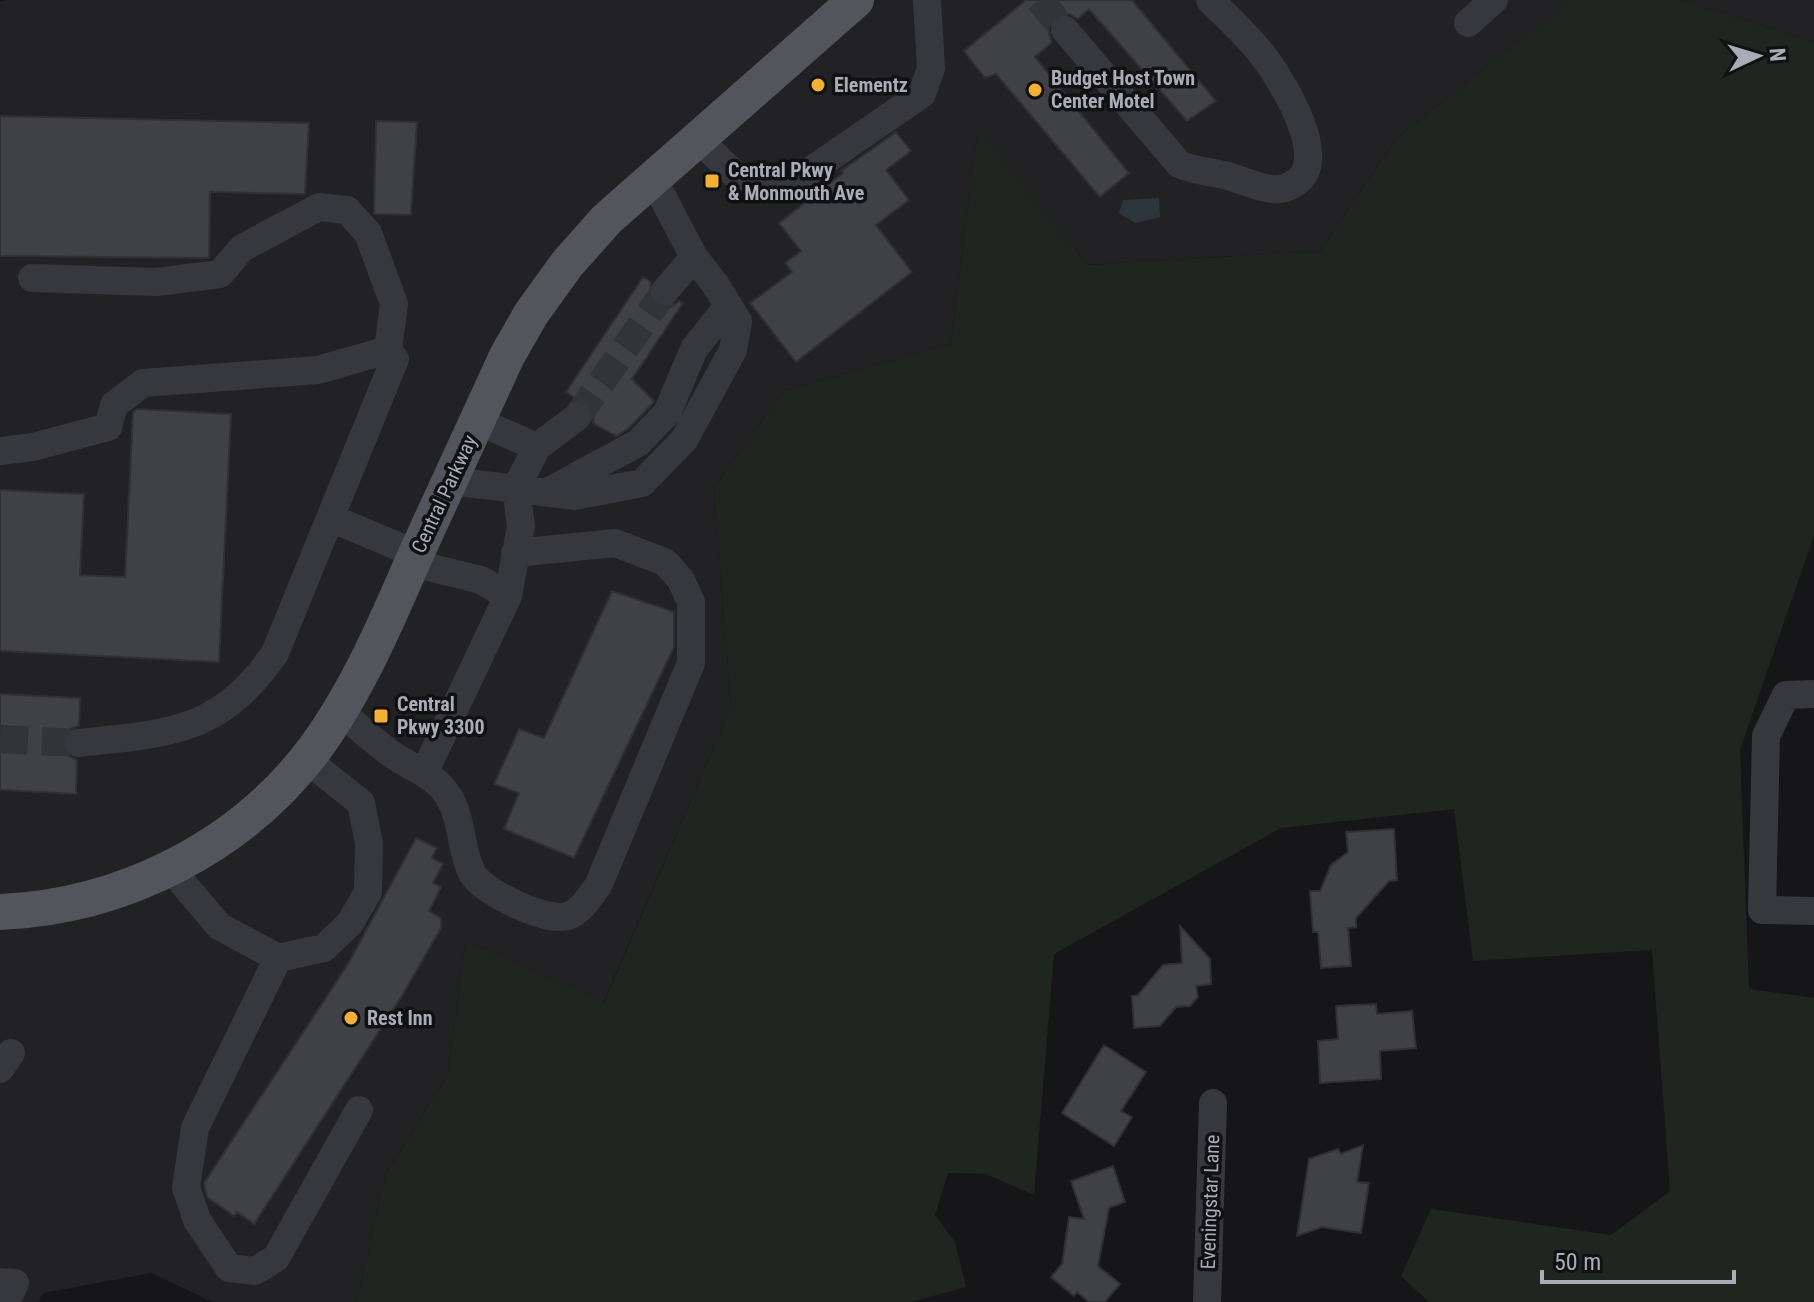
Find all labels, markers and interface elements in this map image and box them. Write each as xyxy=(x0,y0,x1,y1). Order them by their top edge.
north arrow xyxy=(1718,16,1798,96)
text: N xyxy=(1765,47,1790,62)
place label: Budget Host Town Center Motel xyxy=(1051,66,1195,113)
place label: Elementz xyxy=(834,73,908,97)
marker: Elementz xyxy=(809,76,827,94)
marker: Budget Host Town Center Motel xyxy=(1026,81,1044,99)
place label: Central Pkwy & Monmouth Ave xyxy=(728,158,864,205)
marker: Central Pkwy & Monmouth Ave xyxy=(703,172,721,190)
street label: Central Parkway xyxy=(406,431,482,557)
place label: Central Pkwy 3300 xyxy=(397,692,485,739)
marker: Central Pkwy 3300 xyxy=(372,707,390,725)
place label: Rest Inn xyxy=(367,1006,433,1030)
marker: Rest Inn xyxy=(342,1009,360,1027)
street label: Eveningstar Lane xyxy=(1196,1134,1224,1270)
scale bar xyxy=(1542,1234,1734,1284)
text: 50 m xyxy=(1554,1248,1601,1276)

